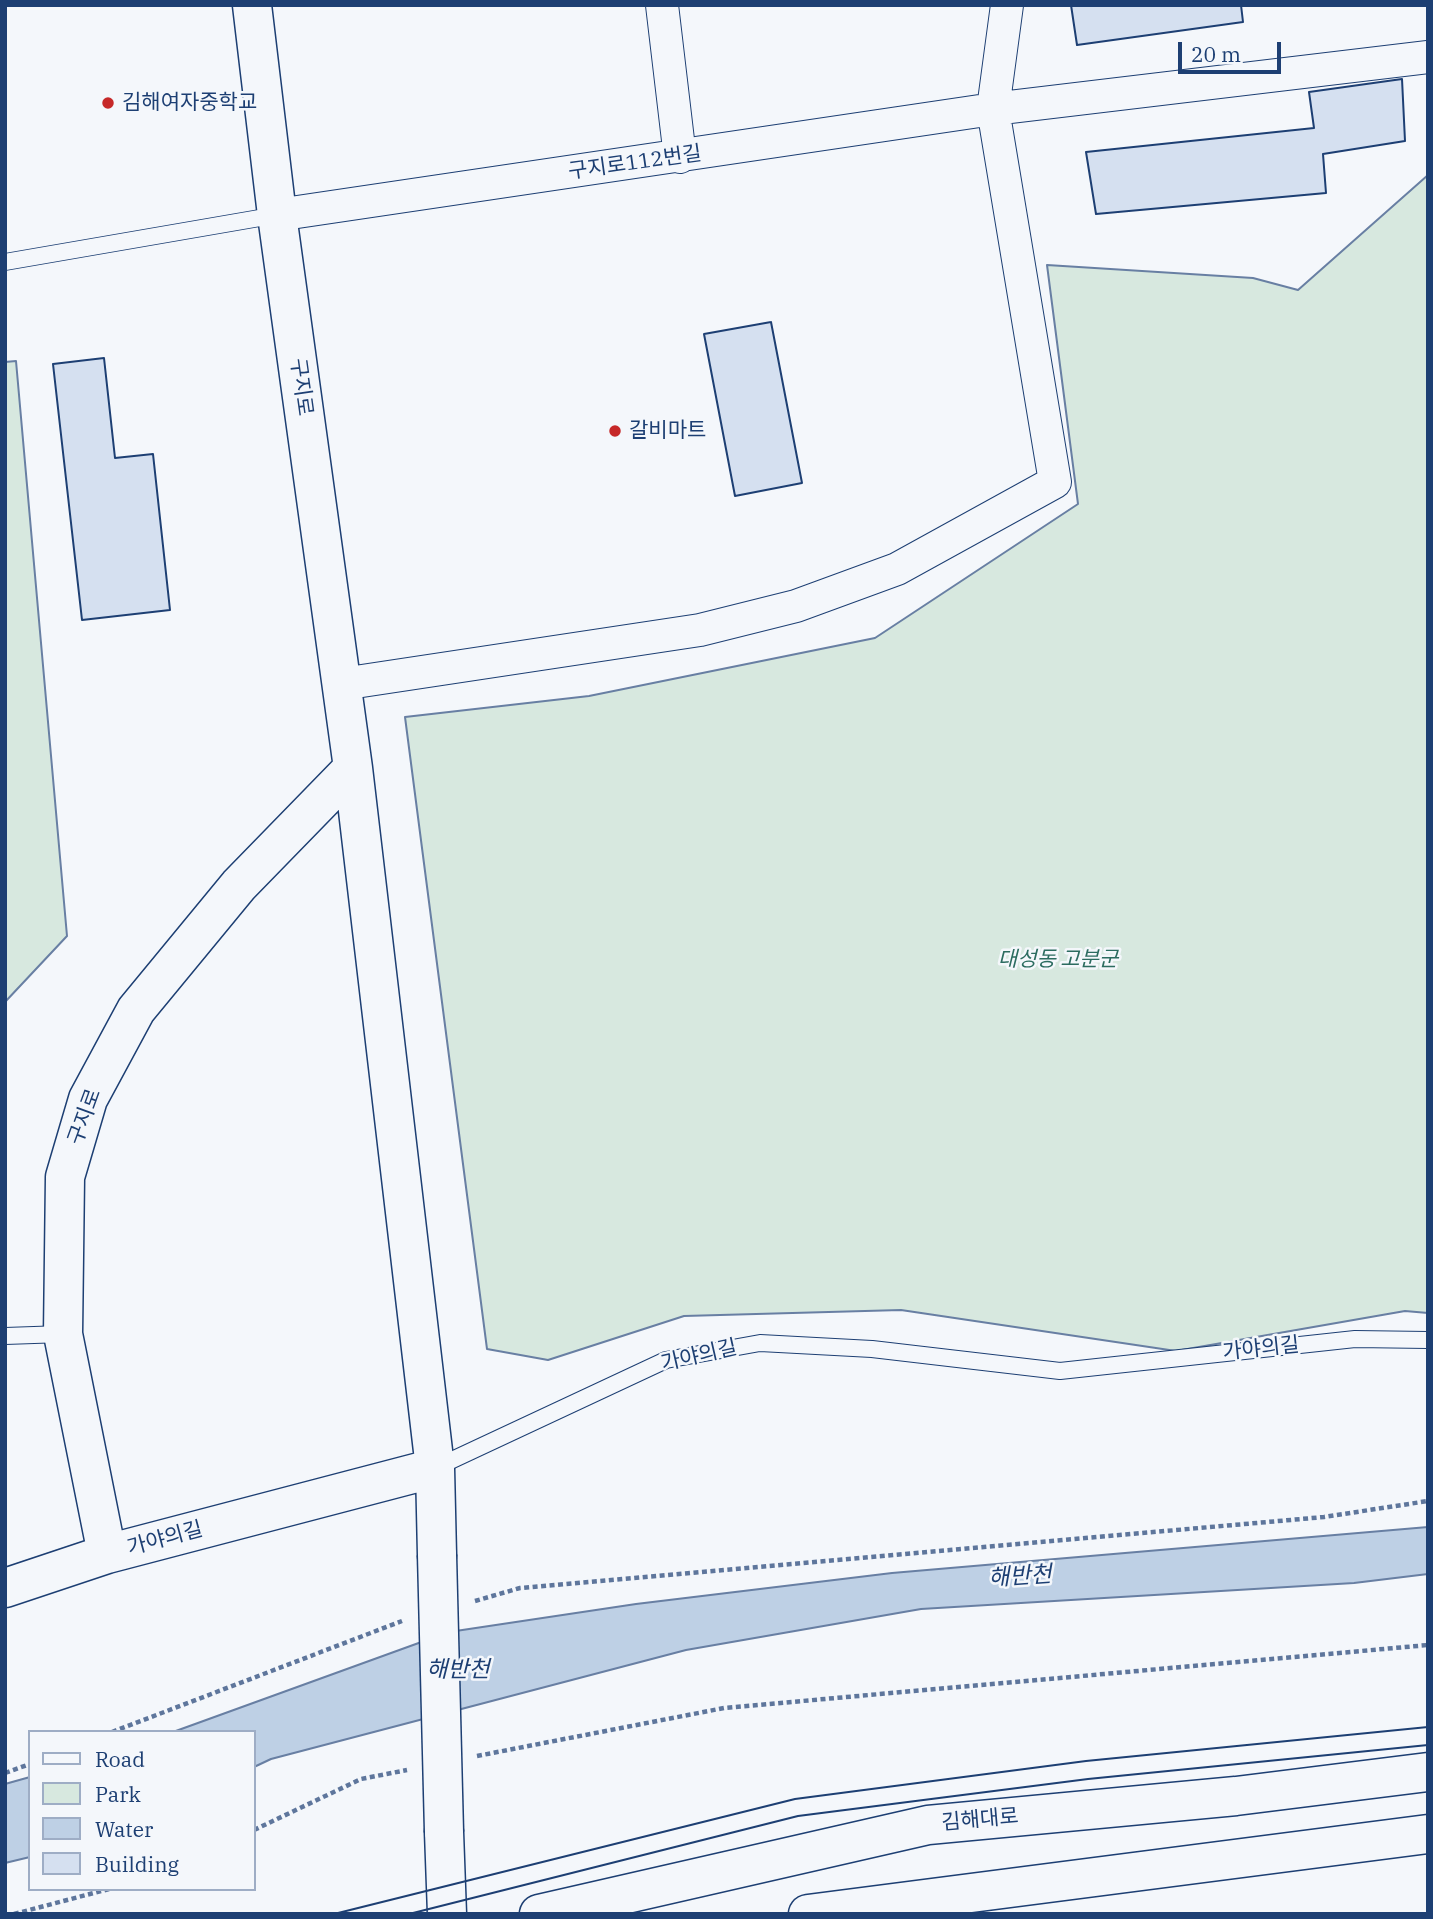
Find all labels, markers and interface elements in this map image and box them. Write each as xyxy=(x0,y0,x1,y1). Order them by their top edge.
scale bar xyxy=(1181,28,1284,72)
text: 20 m xyxy=(1191,40,1241,68)
place label: 김해여자중학교 xyxy=(122,90,257,116)
marker: 김해여자중학교 xyxy=(100,95,116,111)
street label: 구지로112번길 xyxy=(567,141,703,185)
street label: 구지로 xyxy=(284,357,318,417)
place label: 갈비마트 xyxy=(629,418,706,444)
marker: 갈비마트 xyxy=(607,423,623,439)
park label: 대성동 고분군 xyxy=(998,947,1118,973)
street label: 구지로 xyxy=(63,1085,107,1149)
street label: 가야의길 xyxy=(1221,1332,1301,1366)
street label: 가야의길 xyxy=(659,1335,739,1377)
street label: 가야의길 xyxy=(124,1517,206,1561)
water label: 해반천 xyxy=(987,1561,1053,1593)
water label: 해반천 xyxy=(426,1656,490,1684)
legend xyxy=(28,1730,256,1891)
text: Road xyxy=(95,1745,145,1773)
text: Park xyxy=(95,1780,141,1808)
street label: 김해대로 xyxy=(940,1804,1020,1836)
text: Water xyxy=(95,1815,153,1843)
text: Building xyxy=(95,1850,179,1878)

